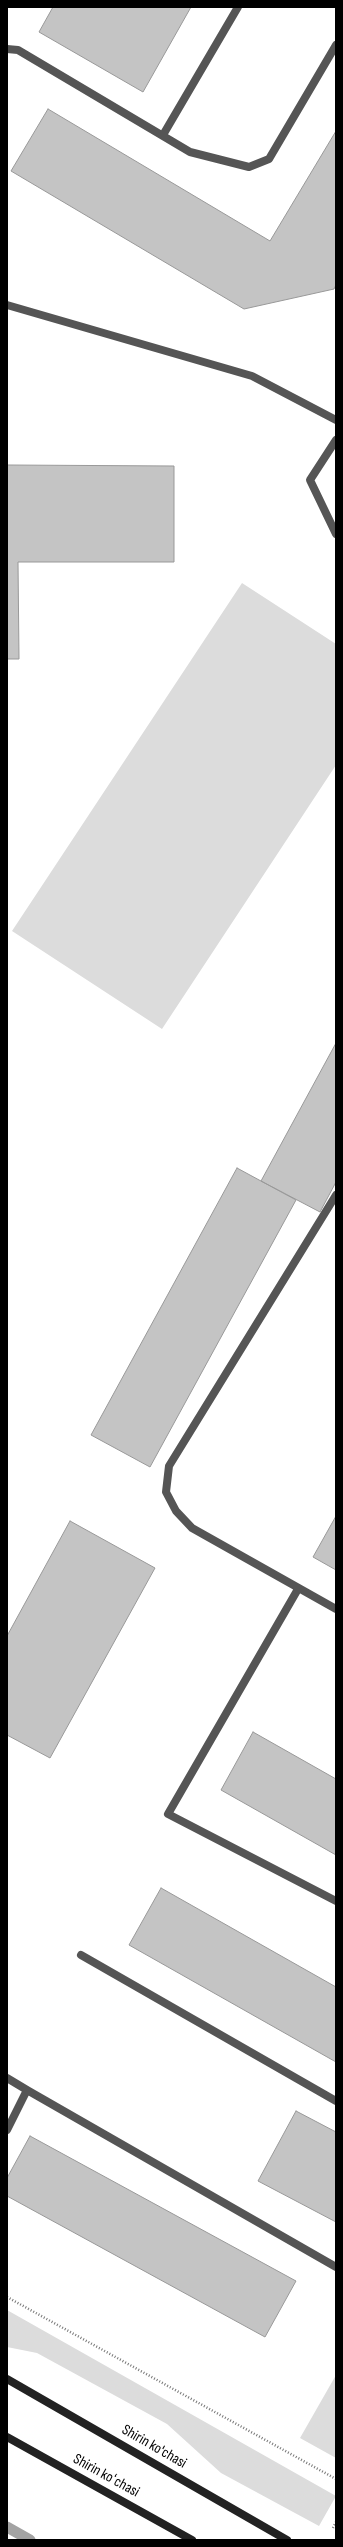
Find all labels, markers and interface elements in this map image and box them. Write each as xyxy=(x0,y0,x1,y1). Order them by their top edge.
street label: Shirin ko'chasi xyxy=(118,2421,190,2473)
street label: Shirin koʻchasi xyxy=(70,2450,142,2502)

